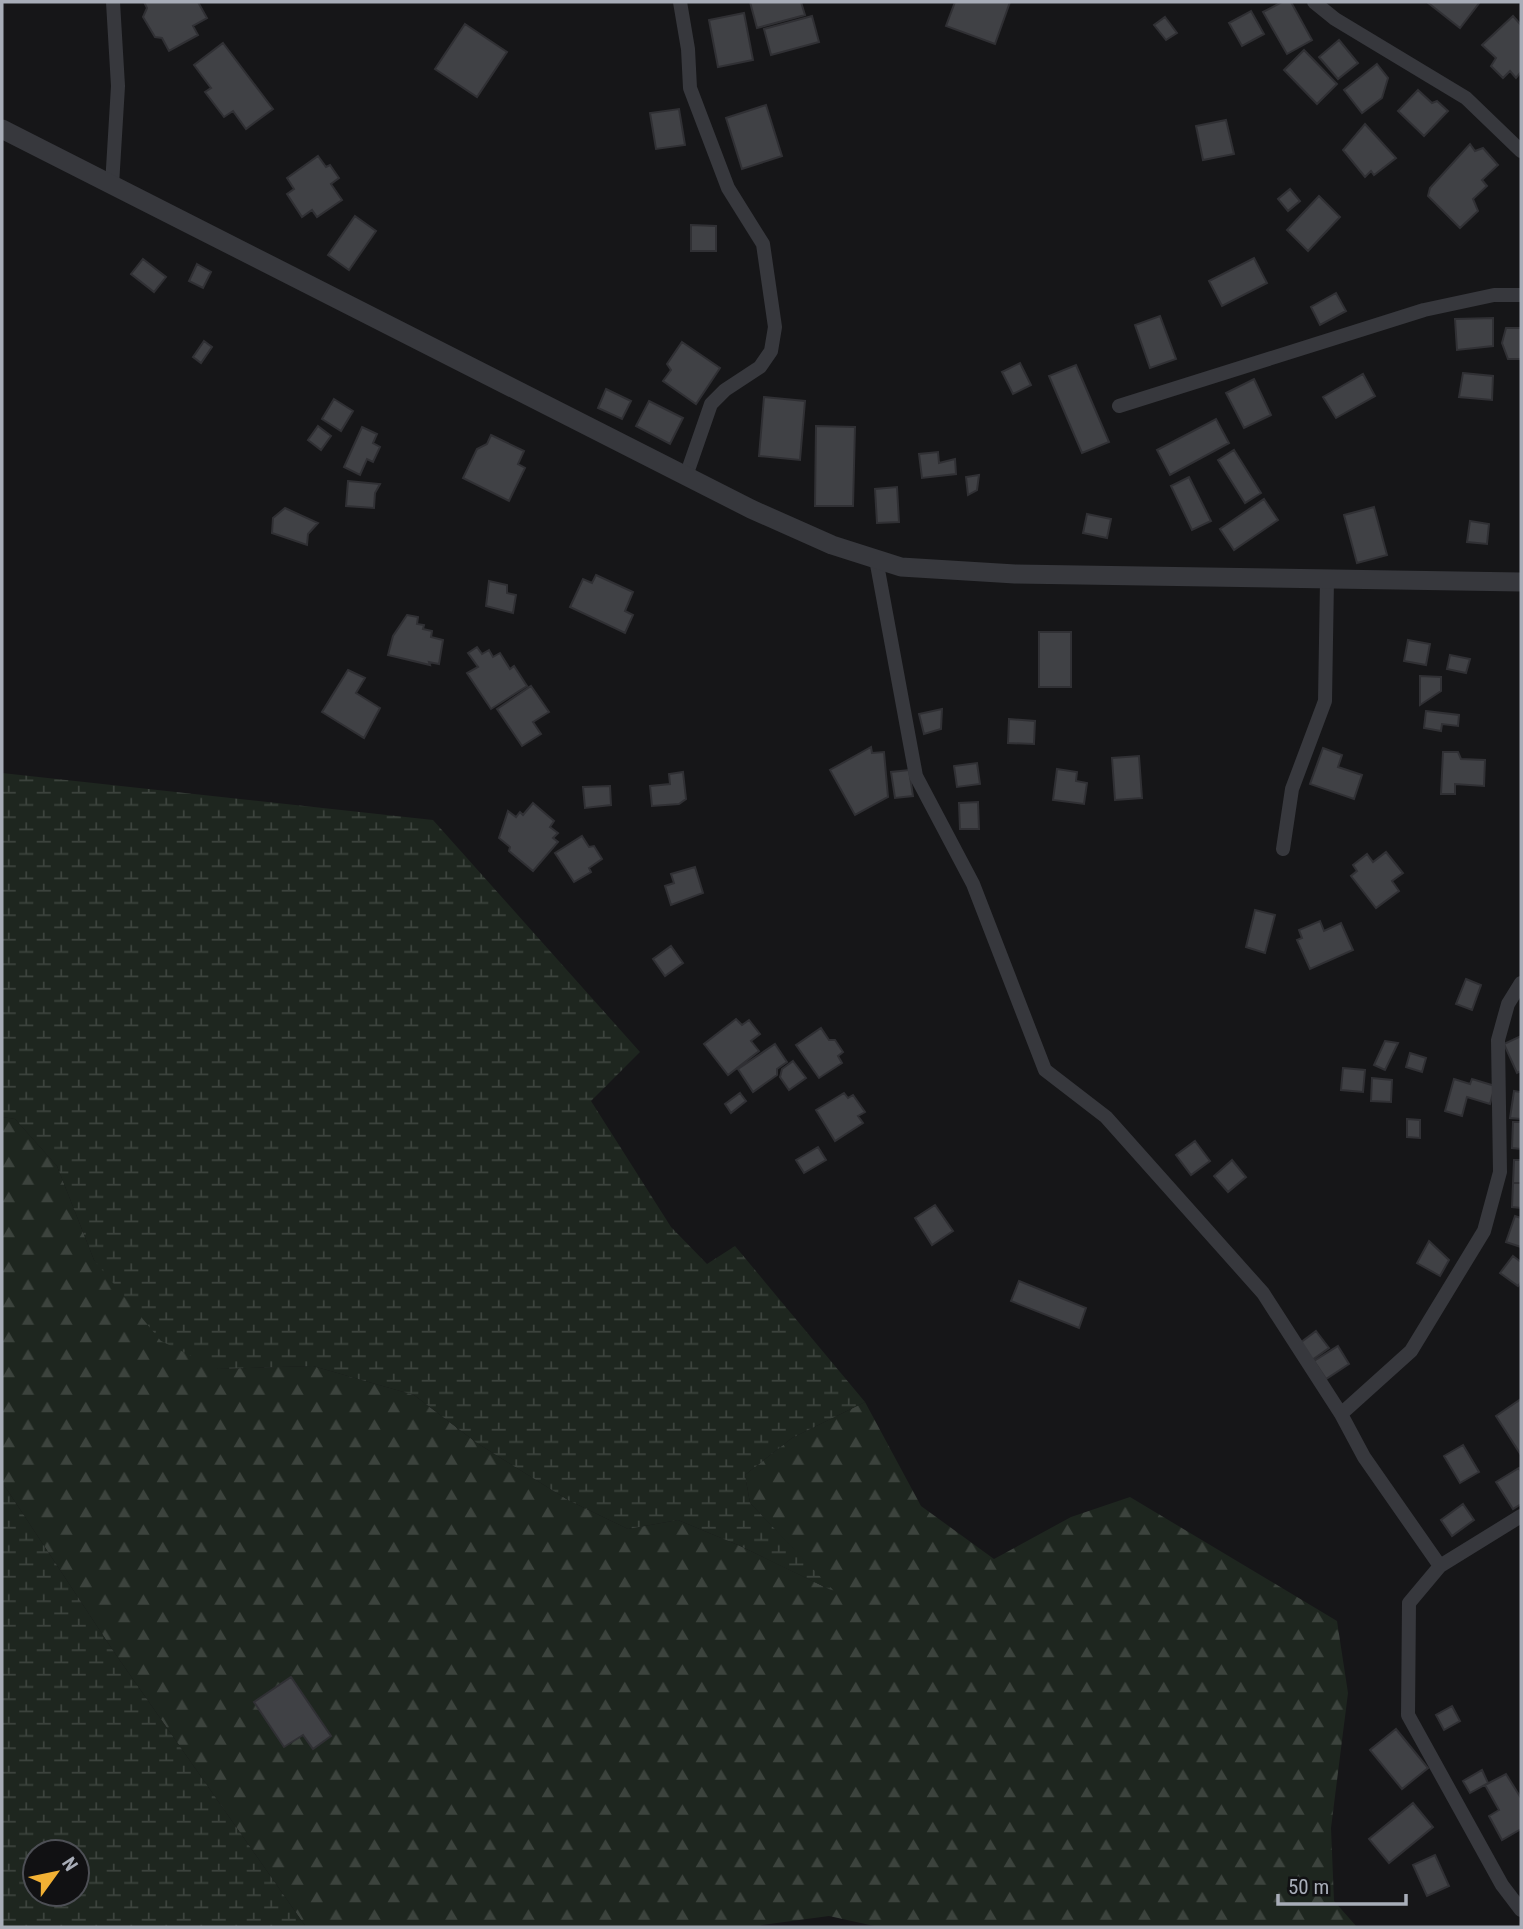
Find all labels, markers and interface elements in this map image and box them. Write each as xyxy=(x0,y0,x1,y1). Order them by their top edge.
north arrow xyxy=(21,1838,91,1908)
text: N xyxy=(57,1853,83,1875)
scale bar xyxy=(1278,1862,1406,1906)
text: 50 m xyxy=(1288,1875,1329,1899)

